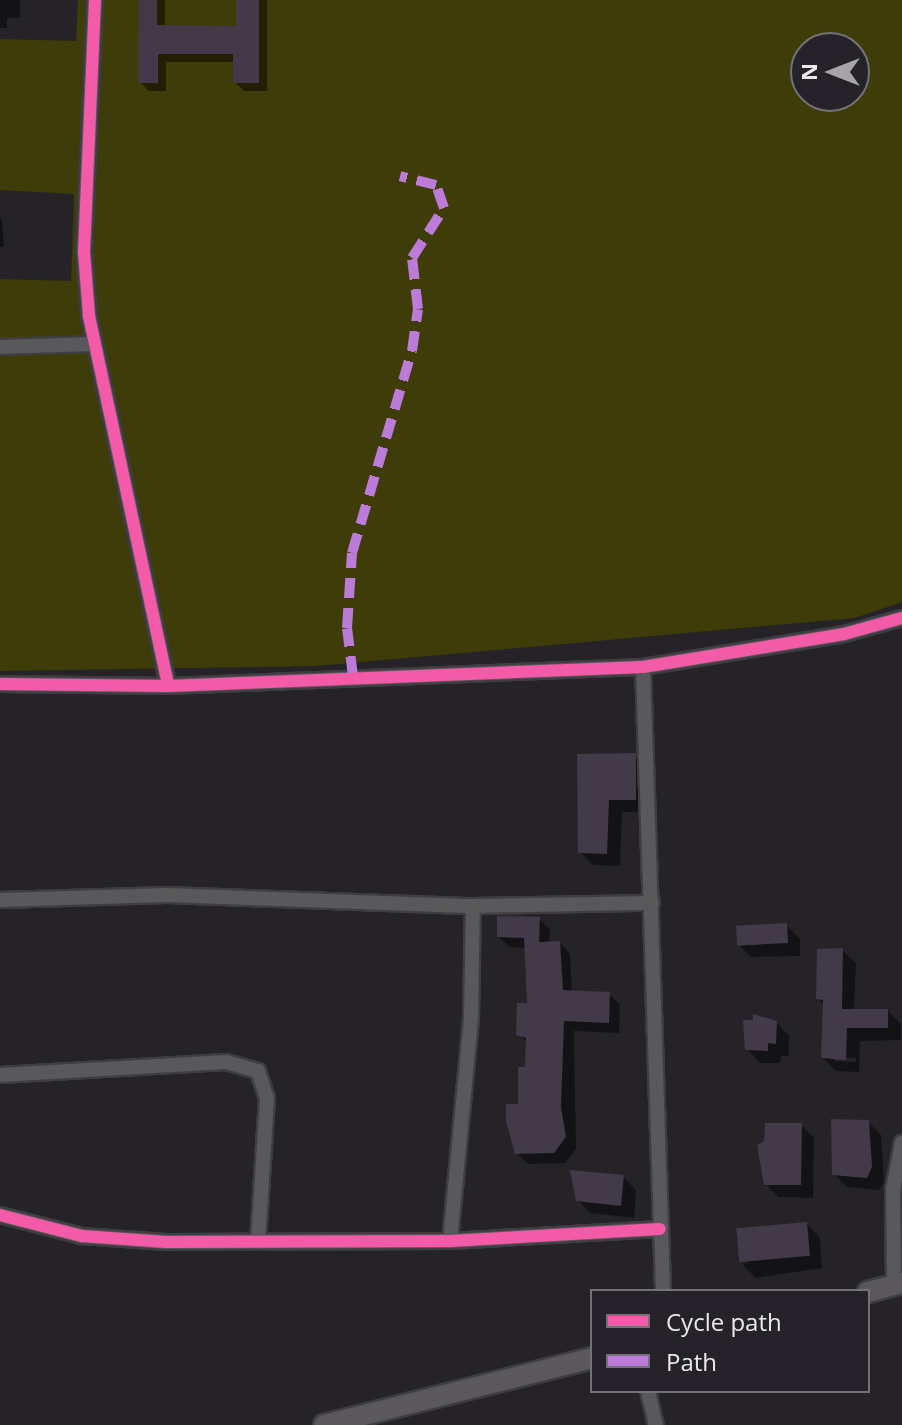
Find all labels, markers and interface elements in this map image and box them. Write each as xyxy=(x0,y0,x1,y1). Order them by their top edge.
north arrow xyxy=(790,32,870,112)
text: N xyxy=(793,63,823,81)
legend xyxy=(590,1289,870,1393)
text: Cycle path xyxy=(666,1305,782,1338)
text: Path xyxy=(666,1345,717,1378)

